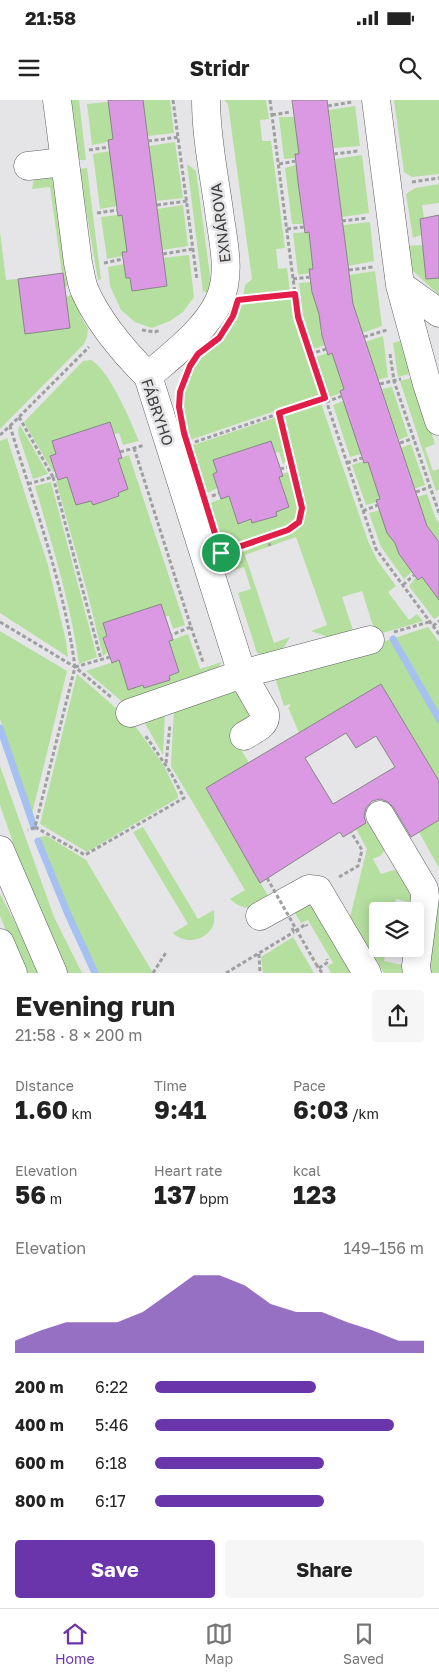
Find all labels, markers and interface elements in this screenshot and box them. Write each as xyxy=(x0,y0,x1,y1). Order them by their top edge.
text: 21:58 xyxy=(25,6,76,29)
icon: menu xyxy=(15,54,43,82)
text: Stridr xyxy=(189,54,250,81)
icon: search xyxy=(396,54,424,82)
street label: EXNÁROVA xyxy=(206,182,234,264)
street label: FÁBRYHO xyxy=(138,376,178,448)
pin xyxy=(200,532,242,574)
icon: arrive xyxy=(207,539,235,567)
map controls xyxy=(369,902,424,957)
button: layers xyxy=(369,902,424,957)
text: Evening run xyxy=(15,989,175,1022)
button: share xyxy=(372,990,424,1042)
text: 21:58 · 8 × 200 m xyxy=(15,1025,143,1045)
text: Distance xyxy=(15,1077,74,1094)
text: Time xyxy=(154,1077,187,1094)
text: Pace xyxy=(293,1077,326,1094)
text: 1.60 xyxy=(15,1094,68,1125)
text: 9:41 xyxy=(154,1094,206,1125)
text: 6:03 xyxy=(293,1094,348,1125)
text: km xyxy=(68,1105,92,1122)
text: /km xyxy=(348,1105,379,1122)
text: Elevation xyxy=(15,1162,77,1179)
text: Heart rate xyxy=(154,1162,222,1179)
text: kcal xyxy=(293,1162,321,1179)
text: 56 xyxy=(15,1179,46,1210)
text: 137 xyxy=(154,1179,196,1210)
text: 123 xyxy=(293,1179,336,1210)
text: m xyxy=(46,1190,62,1207)
text: bpm xyxy=(196,1190,229,1207)
text: Elevation xyxy=(15,1238,86,1258)
text: 149–156 m xyxy=(343,1238,424,1258)
text: 200 m xyxy=(15,1377,64,1397)
text: 6:22 xyxy=(95,1377,128,1397)
text: 400 m xyxy=(15,1415,64,1435)
text: 5:46 xyxy=(95,1415,129,1435)
text: 600 m xyxy=(15,1453,64,1473)
text: 6:18 xyxy=(95,1453,127,1473)
text: 800 m xyxy=(15,1491,64,1511)
text: 6:17 xyxy=(95,1491,126,1511)
button: Save xyxy=(15,1540,215,1598)
button: Share xyxy=(225,1540,424,1598)
tab: Home xyxy=(55,1620,95,1667)
tab: Map xyxy=(205,1620,233,1667)
tab: Saved xyxy=(343,1620,384,1667)

